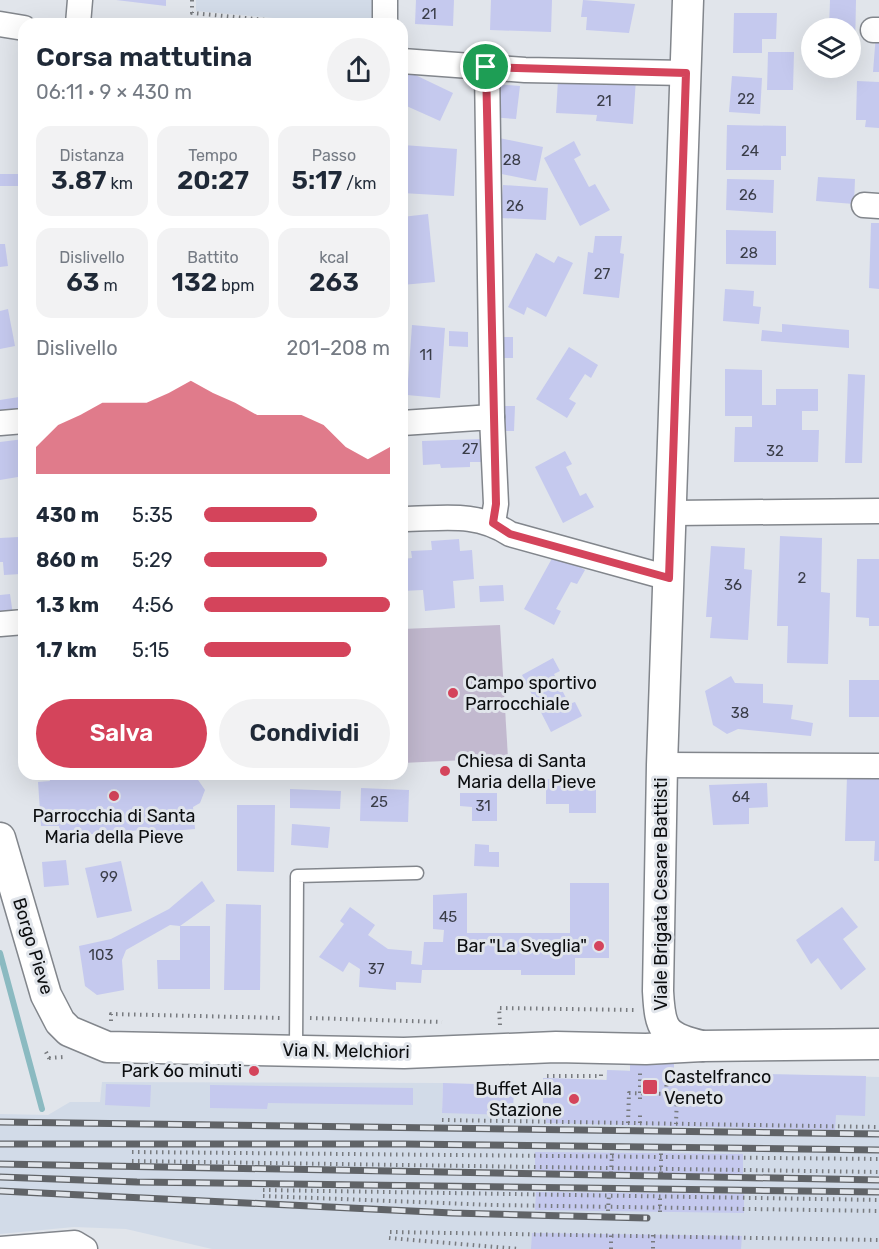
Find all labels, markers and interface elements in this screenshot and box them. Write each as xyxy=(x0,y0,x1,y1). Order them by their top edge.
house number: 21 xyxy=(421,5,437,23)
map controls xyxy=(801,18,861,78)
button: layers xyxy=(801,18,861,78)
button: share xyxy=(327,38,390,101)
text: Corsa mattutina xyxy=(36,41,253,73)
pin xyxy=(460,41,511,92)
icon: arrive xyxy=(469,50,502,83)
text: 06:11 · 9 × 430 m xyxy=(36,80,192,104)
house number: 22 xyxy=(737,90,755,108)
house number: 21 xyxy=(596,92,612,110)
house number: 24 xyxy=(741,142,759,160)
text: Distanza xyxy=(60,146,124,165)
text: Tempo xyxy=(188,146,238,165)
text: Passo xyxy=(312,146,356,165)
house number: 28 xyxy=(503,151,521,169)
text: 3.87 xyxy=(51,165,107,196)
text: 20:27 xyxy=(177,165,249,196)
text: 5:17 xyxy=(292,165,342,196)
text: km xyxy=(107,174,133,193)
text: /km xyxy=(342,174,376,193)
house number: 26 xyxy=(739,186,757,204)
house number: 26 xyxy=(506,197,524,215)
house number: 28 xyxy=(740,244,758,262)
text: Dislivello xyxy=(59,248,125,267)
text: Battito xyxy=(187,248,239,267)
text: kcal xyxy=(319,248,349,267)
house number: 27 xyxy=(594,265,611,283)
text: 63 xyxy=(66,267,100,298)
text: 132 xyxy=(172,267,217,298)
text: 263 xyxy=(309,267,359,298)
text: m xyxy=(100,276,118,295)
text: bpm xyxy=(217,276,254,295)
text: Dislivello xyxy=(36,336,118,360)
text: 201–208 m xyxy=(286,336,390,360)
house number: 11 xyxy=(420,346,432,364)
house number: 27 xyxy=(462,440,479,458)
house number: 32 xyxy=(766,442,784,460)
text: 430 m xyxy=(36,503,99,527)
text: 5:35 xyxy=(132,503,173,527)
text: 860 m xyxy=(36,548,99,572)
text: 5:29 xyxy=(132,548,173,572)
house number: 2 xyxy=(798,569,807,587)
house number: 36 xyxy=(724,576,742,594)
text: 1.3 km xyxy=(36,593,99,617)
text: 4:56 xyxy=(132,593,173,617)
text: 1.7 km xyxy=(36,638,97,662)
text: 5:15 xyxy=(132,638,169,662)
place label: Campo sportivo Parrocchiale xyxy=(465,672,597,715)
marker: Campo sportivo Parrocchiale xyxy=(446,686,460,700)
button: Salva xyxy=(36,699,207,768)
button: Condividi xyxy=(219,699,390,768)
house number: 38 xyxy=(731,704,749,722)
place label: Chiesa di Santa Maria della Pieve xyxy=(457,750,596,793)
marker: Chiesa di Santa Maria della Pieve xyxy=(438,764,452,778)
street label: Viale Brigata Cesare Battisti xyxy=(650,777,672,1011)
house number: 64 xyxy=(732,788,750,806)
marker: Parrocchia di Santa Maria della Pieve xyxy=(107,789,121,803)
house number: 25 xyxy=(370,793,388,811)
house number: 31 xyxy=(475,797,491,815)
place label: Parrocchia di Santa Maria della Pieve xyxy=(32,805,196,848)
house number: 99 xyxy=(100,868,118,886)
street label: Borgo Pieve xyxy=(8,895,58,997)
house number: 45 xyxy=(439,908,457,926)
place label: Bar "La Sveglia" xyxy=(456,935,587,957)
marker: Bar "La Sveglia" xyxy=(592,939,606,953)
house number: 103 xyxy=(89,946,113,964)
house number: 37 xyxy=(368,960,385,978)
street label: Via N. Melchiori xyxy=(282,1039,410,1063)
place label: Park 6o minuti xyxy=(121,1060,242,1082)
marker: Park 6o minuti xyxy=(247,1064,261,1078)
place label: Castelfranco Veneto xyxy=(664,1066,771,1109)
place label: Buffet Alla Stazione xyxy=(475,1078,562,1121)
marker: Castelfranco Veneto xyxy=(641,1078,659,1096)
marker: Buffet Alla Stazione xyxy=(567,1092,581,1106)

